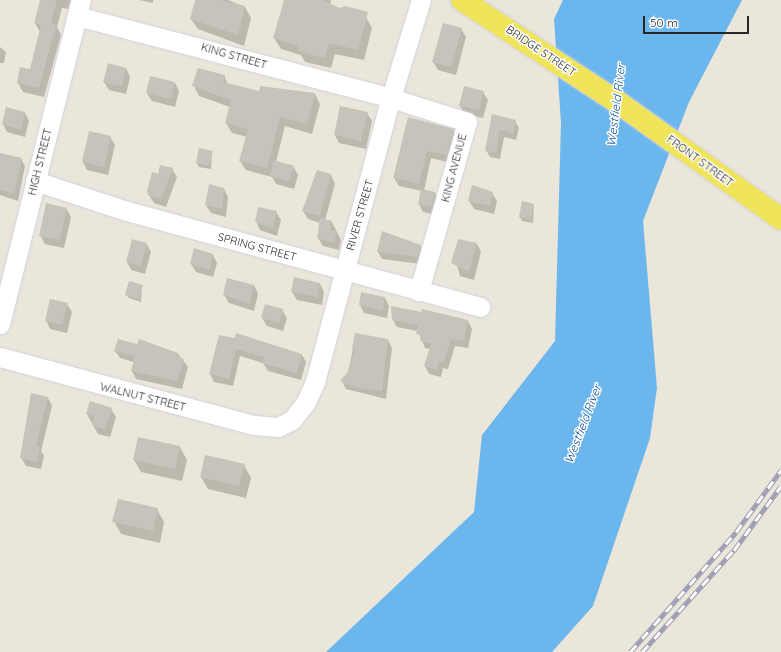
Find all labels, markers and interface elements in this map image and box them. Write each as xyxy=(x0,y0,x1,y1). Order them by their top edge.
scale bar xyxy=(645,8,751,34)
text: 50 m xyxy=(650,15,678,30)
street label: BRIDGE STREET xyxy=(504,23,578,79)
street label: KING STREET xyxy=(199,40,269,72)
water label: Westfield River xyxy=(604,63,628,147)
street label: HIGH STREET xyxy=(25,127,55,197)
street label: KING AVENUE xyxy=(438,132,470,204)
street label: FRONT STREET xyxy=(664,132,736,190)
street label: RIVER STREET xyxy=(344,178,376,252)
street label: SPRING STREET xyxy=(216,230,298,264)
street label: WALNUT STREET xyxy=(99,380,187,414)
water label: Westfield River xyxy=(561,383,605,465)

